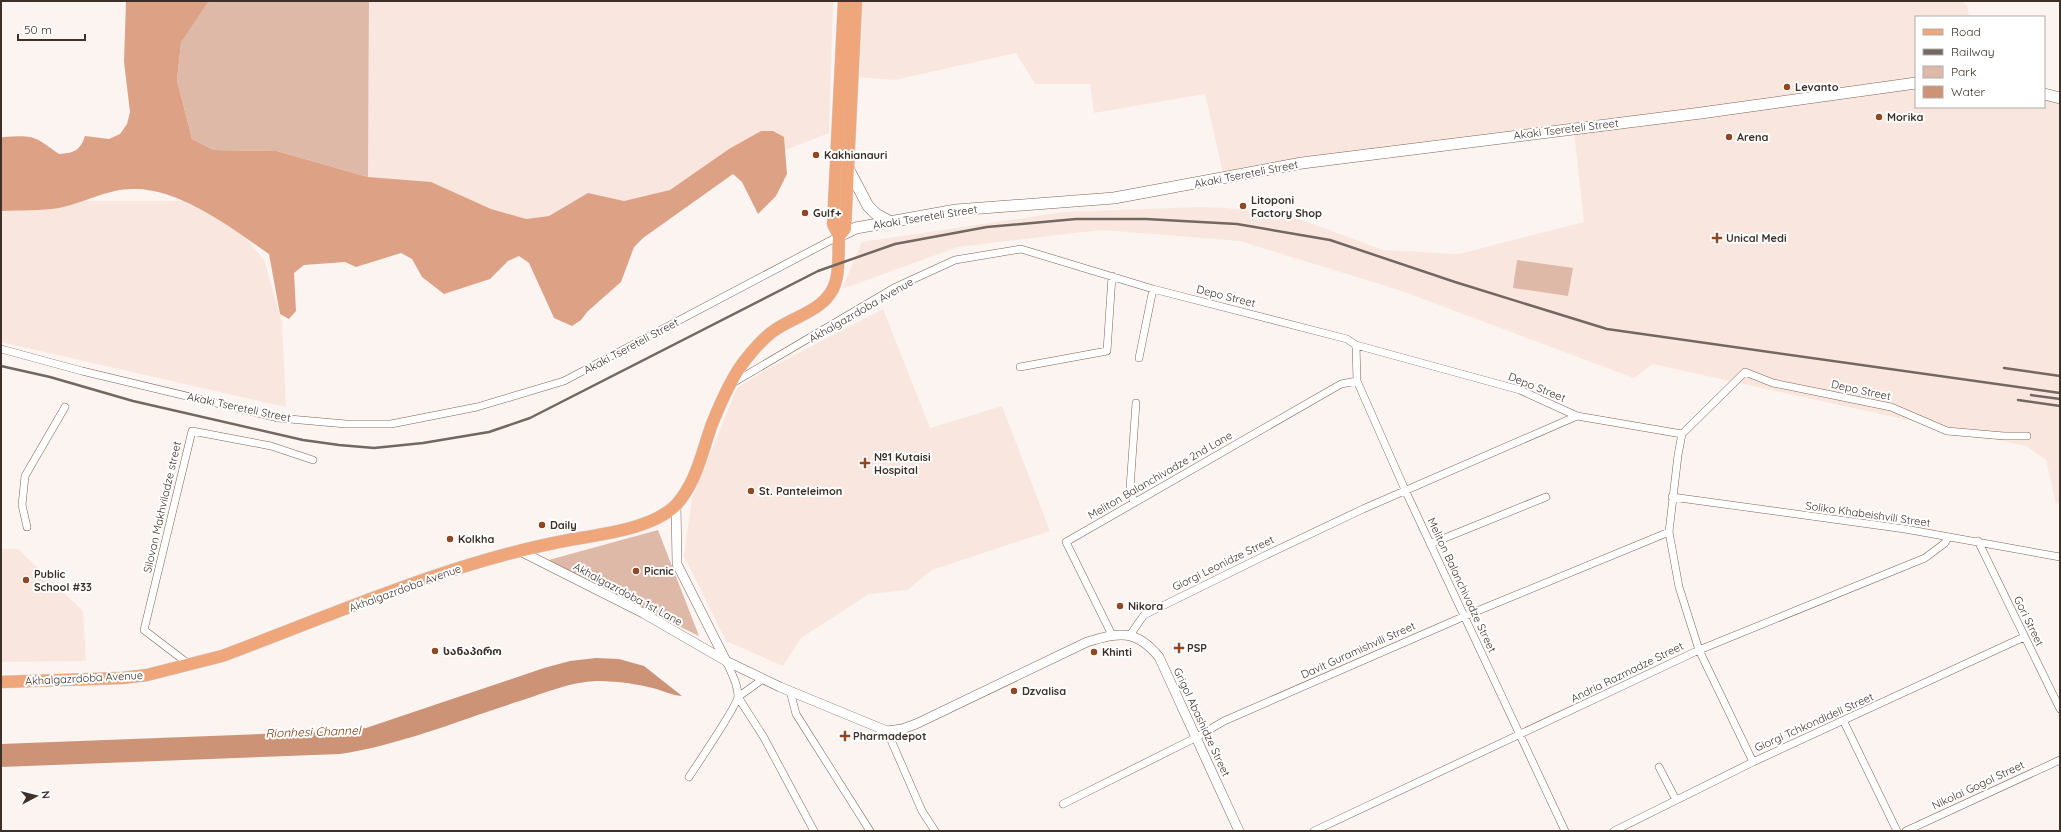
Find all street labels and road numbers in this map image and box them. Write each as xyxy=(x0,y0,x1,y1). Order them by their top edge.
street label: Akaki Tsereteli Street xyxy=(1513,116,1620,142)
street label: Akaki Tsereteli Street xyxy=(1193,157,1299,191)
street label: Akaki Tsereteli Street xyxy=(872,202,979,232)
street label: Akhalgazrdoba Avenue xyxy=(806,274,916,346)
street label: Depo Street xyxy=(1195,282,1257,310)
street label: Akaki Tsereteli Street xyxy=(581,315,681,377)
street label: Depo Street xyxy=(1506,369,1568,405)
street label: Depo Street xyxy=(1830,377,1892,403)
street label: Akaki Tsereteli Street xyxy=(186,389,292,425)
street label: Meliton Balanchivadze 2nd Lane xyxy=(1085,428,1235,522)
street label: Silovan Makhviladze street xyxy=(140,440,184,574)
street label: Soliko Khabeishvili Street xyxy=(1805,498,1932,530)
street label: Meliton Balanchivadze Street xyxy=(1425,515,1500,655)
street label: Giorgi Leonidze Street xyxy=(1170,532,1276,594)
street label: Akhalgazrdoba 1st Lane xyxy=(571,559,685,629)
street label: Akhalgazrdoba Avenue xyxy=(347,561,463,615)
street label: Gori Street xyxy=(2011,594,2047,649)
street label: Davit Guramishvili Street xyxy=(1299,618,1418,682)
street label: Andria Razmadze Street xyxy=(1568,639,1686,705)
street label: Grigol Abashidze Street xyxy=(1171,665,1233,779)
street label: Akhalgazrdoba Avenue xyxy=(25,668,143,688)
street label: Giorgi Tchkondideli Street xyxy=(1752,689,1876,755)
street label: Nikolai Gogol Street xyxy=(1930,757,2027,813)

